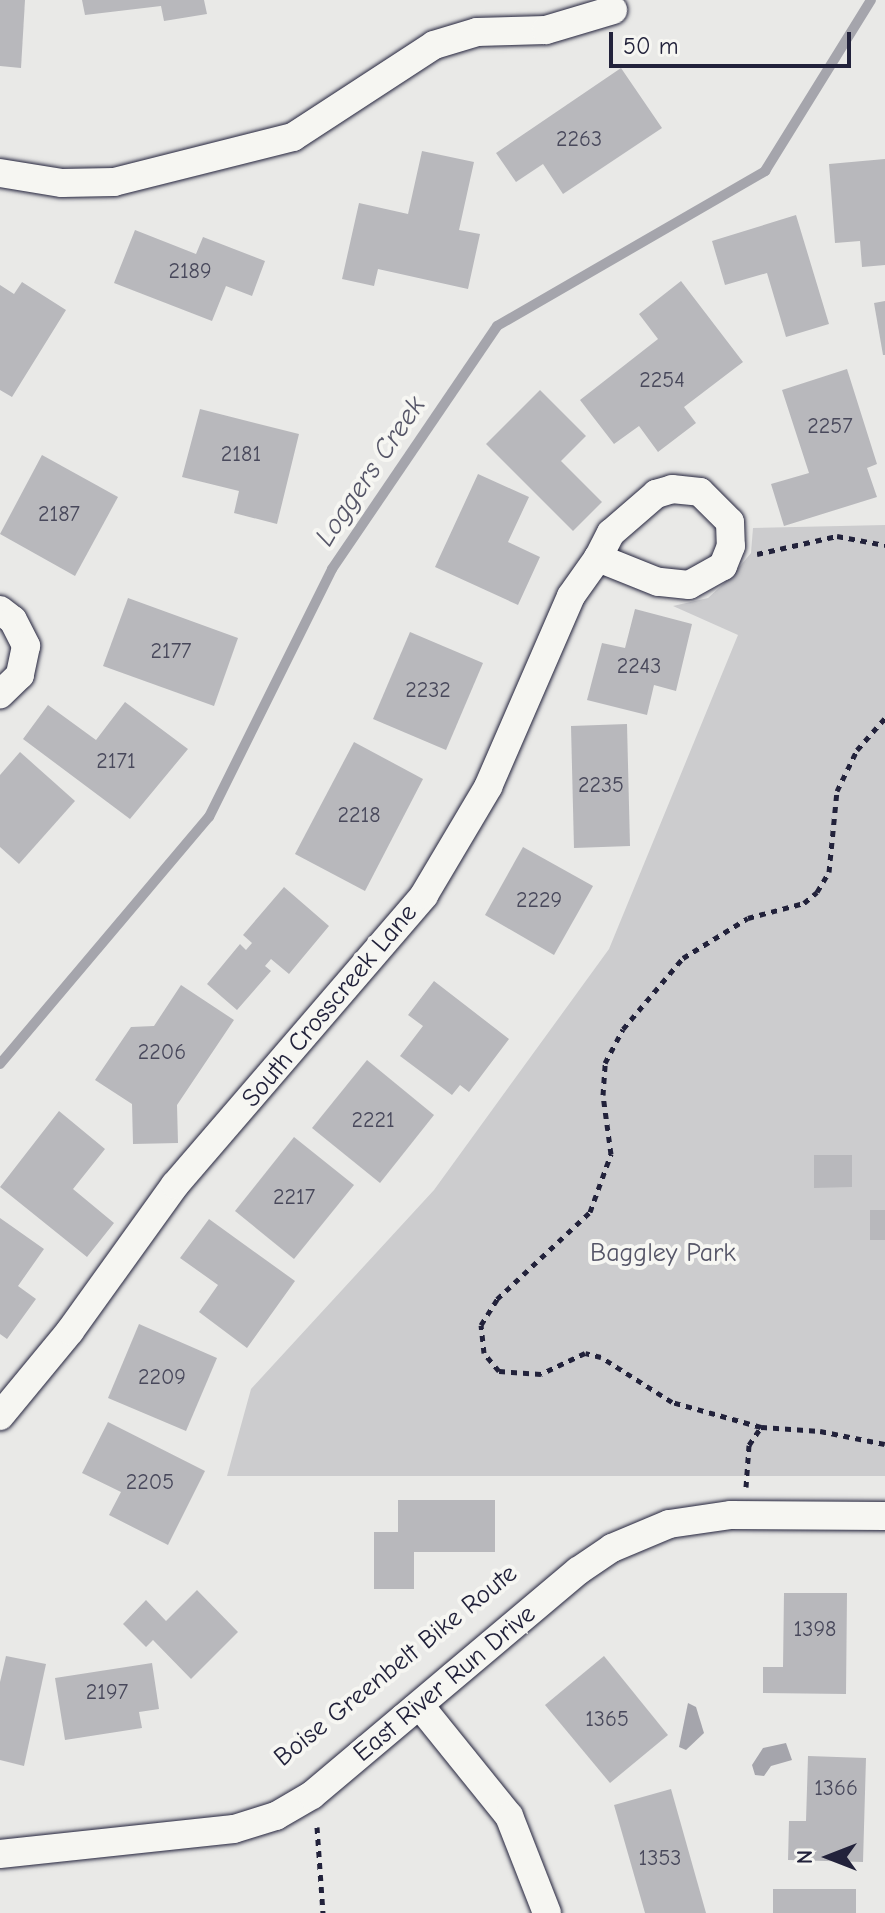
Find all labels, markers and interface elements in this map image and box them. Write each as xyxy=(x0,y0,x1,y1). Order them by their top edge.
scale bar xyxy=(613,16,855,66)
text: 50 m xyxy=(623,32,679,60)
house number: 2263 xyxy=(556,127,602,153)
house number: 2189 xyxy=(168,259,212,285)
house number: 2254 xyxy=(639,368,685,394)
water label: Loggers Creek xyxy=(308,390,432,552)
house number: 2257 xyxy=(807,414,853,440)
house number: 2181 xyxy=(221,442,261,468)
house number: 2187 xyxy=(38,502,80,528)
house number: 2177 xyxy=(150,639,192,665)
house number: 2243 xyxy=(617,654,661,680)
house number: 2232 xyxy=(405,678,451,704)
house number: 2171 xyxy=(96,749,136,775)
house number: 2235 xyxy=(578,773,624,799)
house number: 2218 xyxy=(337,803,381,829)
house number: 2229 xyxy=(516,888,562,914)
street label: South Crosscreek Lane xyxy=(236,898,424,1114)
house number: 2206 xyxy=(138,1040,186,1066)
house number: 2221 xyxy=(351,1108,395,1134)
house number: 2217 xyxy=(273,1185,315,1211)
park label: Baggley Park xyxy=(590,1238,736,1270)
house number: 2209 xyxy=(138,1365,186,1391)
house number: 2205 xyxy=(126,1470,174,1496)
street label: Boise Greenbelt Bike Route xyxy=(268,1558,524,1774)
street label: East River Run Drive xyxy=(348,1599,542,1769)
house number: 1398 xyxy=(794,1617,836,1643)
house number: 2197 xyxy=(86,1680,128,1706)
house number: 1365 xyxy=(585,1707,629,1733)
house number: 1366 xyxy=(814,1776,858,1802)
north arrow xyxy=(789,1817,869,1897)
house number: 1353 xyxy=(639,1846,681,1872)
text: N xyxy=(792,1850,818,1864)

